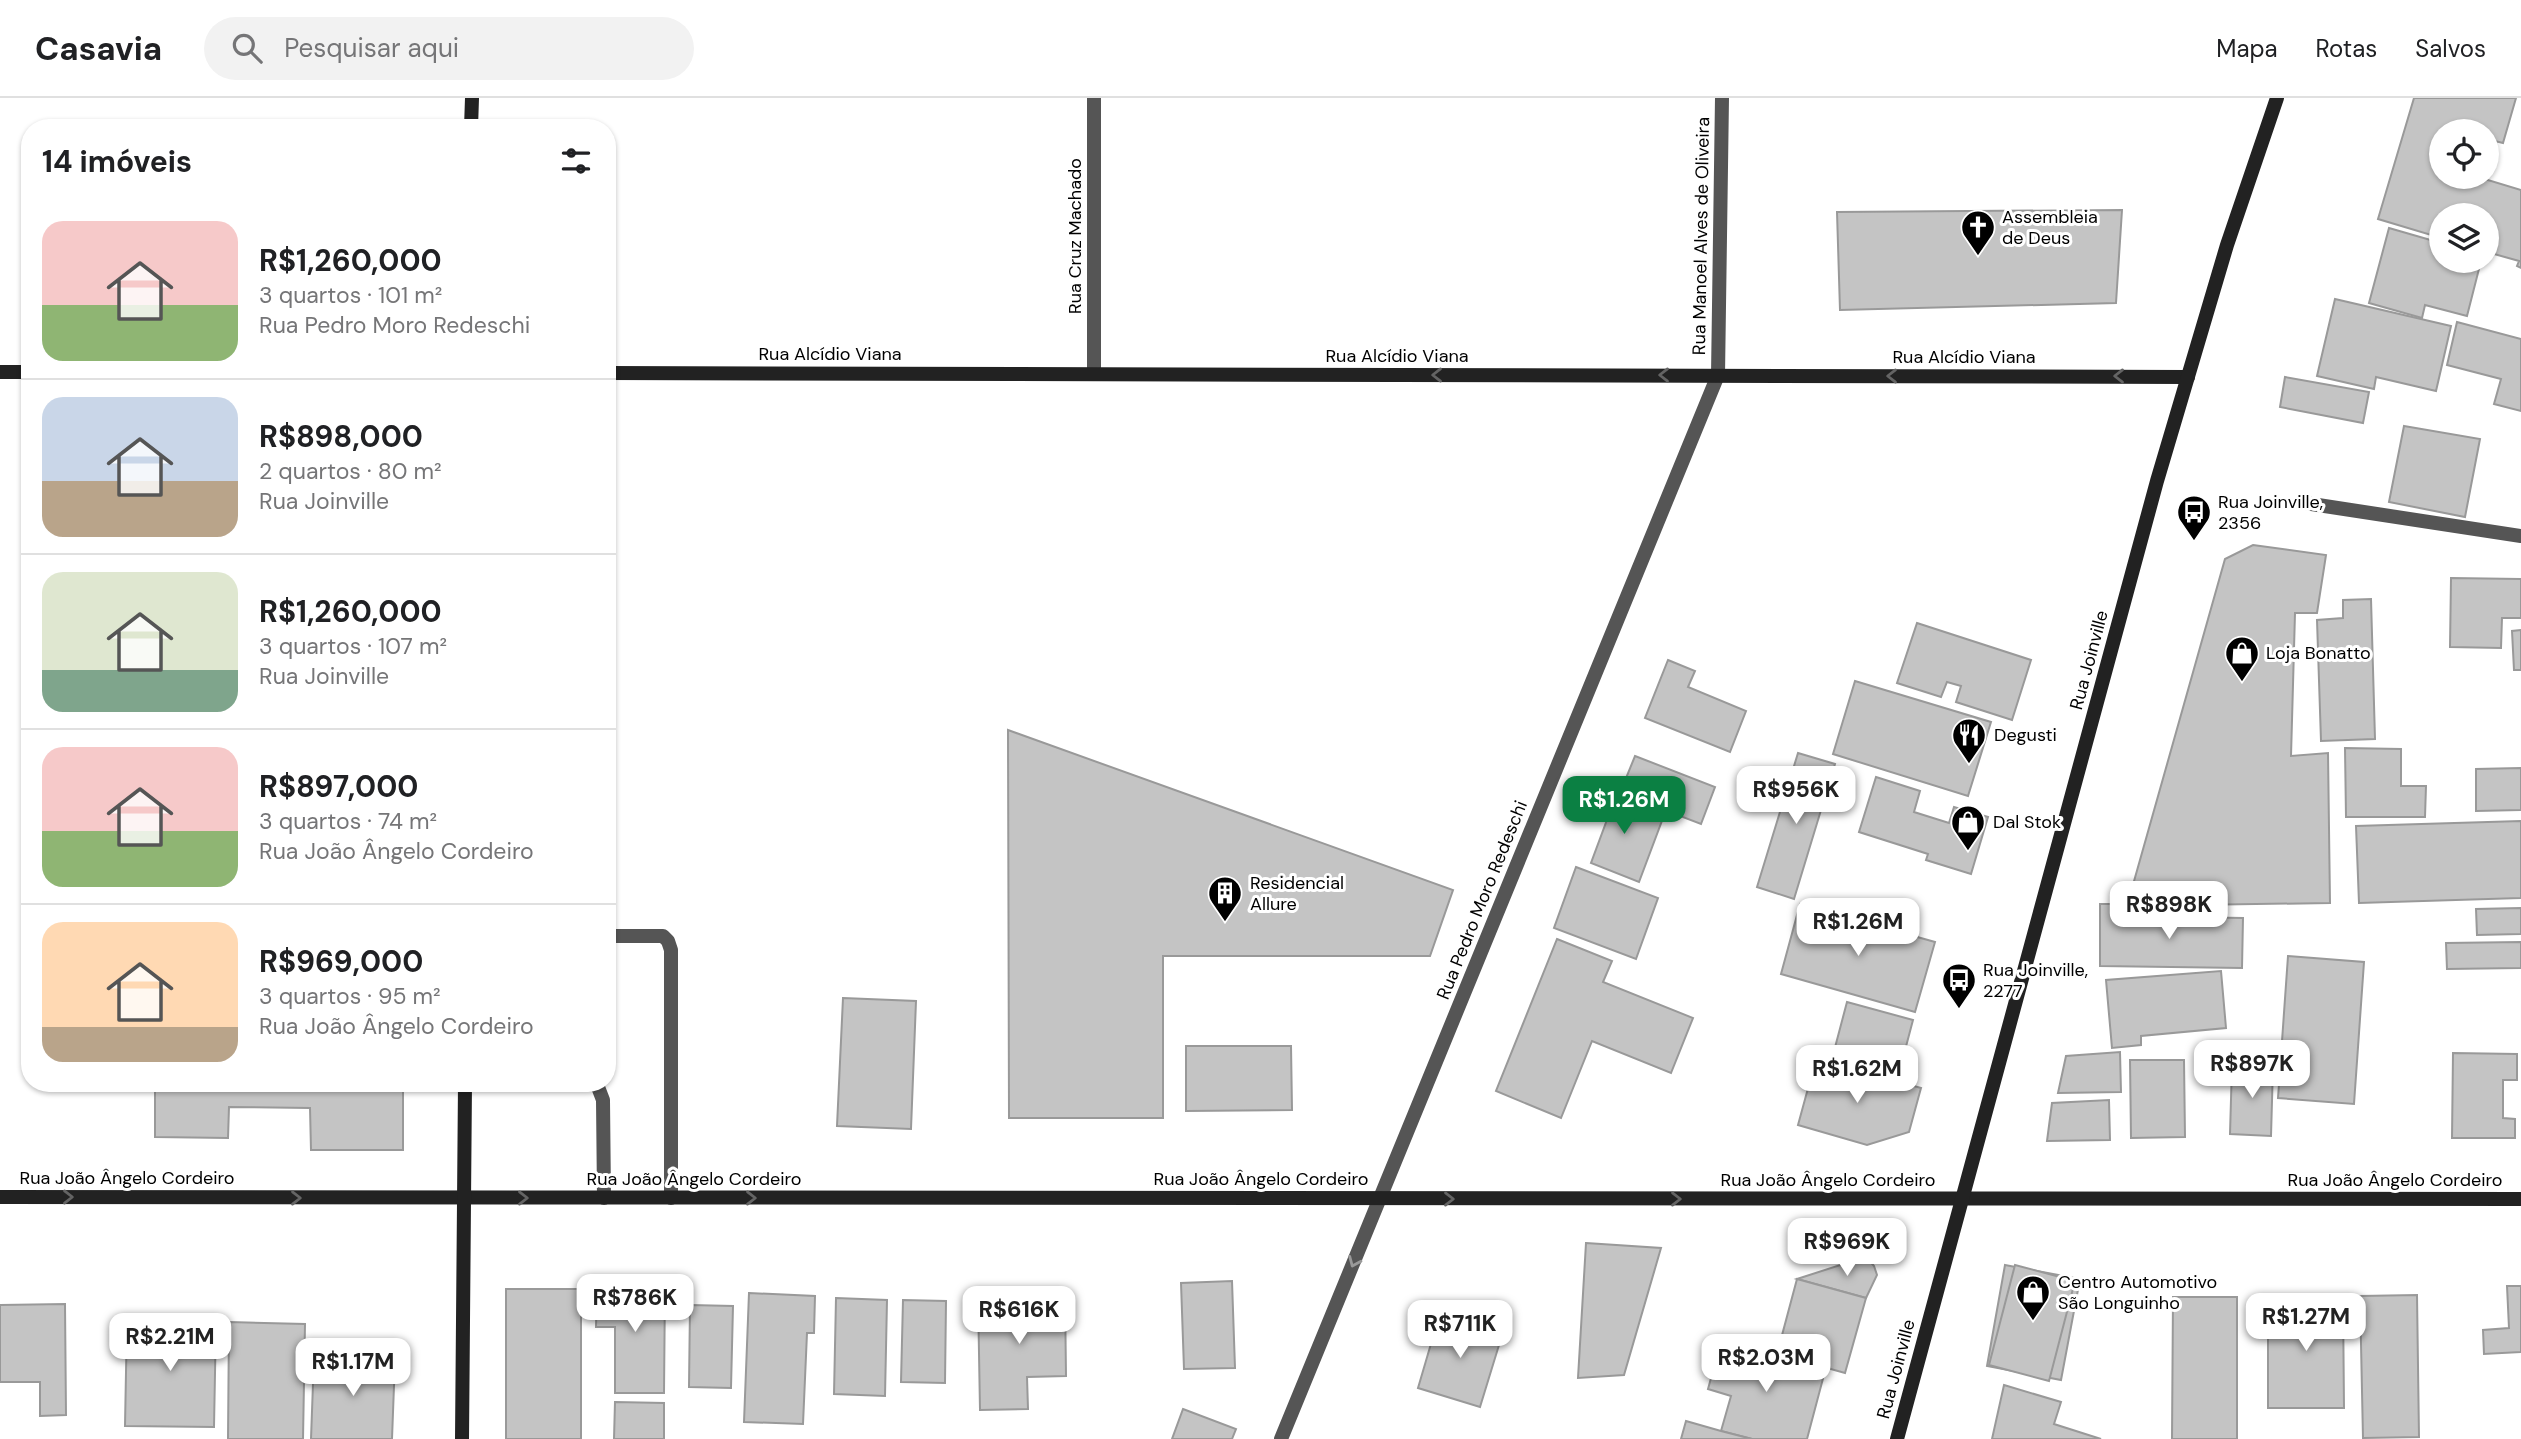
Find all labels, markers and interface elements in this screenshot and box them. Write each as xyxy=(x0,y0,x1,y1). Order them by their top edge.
search box xyxy=(204,17,694,80)
text: Casavia xyxy=(35,27,162,70)
icon: search xyxy=(228,29,266,67)
text: Pesquisar aqui xyxy=(284,31,459,65)
text: Mapa xyxy=(2216,33,2278,64)
text: Rotas xyxy=(2316,33,2377,64)
text: Salvos xyxy=(2415,33,2486,64)
street label: Rua Manoel Alves de Oliveira xyxy=(1687,117,1715,355)
map controls xyxy=(2429,119,2499,273)
button: locate xyxy=(2429,119,2499,189)
text: 14 imóveis xyxy=(42,142,192,181)
icon: filters xyxy=(557,142,595,180)
street label: Rua Cruz Machado xyxy=(1063,158,1087,314)
button: layers xyxy=(2429,203,2499,273)
place label: Assembleia de Deus xyxy=(2002,205,2098,250)
church icon: Assembleia de Deus xyxy=(1959,208,1997,257)
text: R$1,260,000 xyxy=(259,241,442,280)
icon: home xyxy=(98,249,182,333)
text: 3 quartos · 101 m² xyxy=(259,280,442,310)
text: Rua Pedro Moro Redeschi xyxy=(259,310,530,340)
street label: Rua Alcídio Viana xyxy=(758,342,902,366)
street label: Rua Alcídio Viana xyxy=(1325,344,1469,368)
street label: Rua Alcídio Viana xyxy=(1892,345,2036,369)
one-way arrow xyxy=(1431,367,1442,383)
one-way arrow xyxy=(1659,367,1669,383)
one-way arrow xyxy=(1886,368,1897,384)
one-way arrow xyxy=(2114,368,2124,384)
text: R$898,000 xyxy=(259,417,423,456)
icon: home xyxy=(98,425,182,509)
text: 2 quartos · 80 m² xyxy=(259,456,442,486)
text: Rua Joinville xyxy=(259,486,389,516)
place label: Rua Joinville, 2356 xyxy=(2218,490,2323,535)
bus stop icon: Rua Joinville, 2356 xyxy=(2175,493,2213,542)
text: R$1,260,000 xyxy=(259,592,442,631)
icon: home xyxy=(98,600,182,684)
street label: Rua Joinville xyxy=(2064,608,2114,712)
text: 3 quartos · 107 m² xyxy=(259,631,447,661)
shop icon: Loja Bonatto xyxy=(2223,634,2261,683)
place label: Loja Bonatto xyxy=(2266,641,2371,665)
text: Rua Joinville xyxy=(259,661,389,691)
restaurant icon: Degusti xyxy=(1950,716,1988,765)
place label: Degusti xyxy=(1994,723,2057,747)
pin: R$956K xyxy=(1739,766,1853,826)
text: R$897,000 xyxy=(259,767,418,806)
text: R$956K xyxy=(1753,774,1839,804)
icon: home xyxy=(98,775,182,859)
pin: R$1.26M xyxy=(1559,776,1689,836)
text: R$1.26M xyxy=(1579,784,1669,814)
street label: Rua Pedro Moro Redeschi xyxy=(1431,797,1533,1003)
shop icon: Dal Stok xyxy=(1949,803,1987,852)
text: 3 quartos · 74 m² xyxy=(259,806,437,836)
place label: Dal Stok xyxy=(1993,810,2061,834)
text: Rua João Ângelo Cordeiro xyxy=(259,836,534,866)
place label: Residencial Allure xyxy=(1250,871,1344,916)
building icon: Residencial Allure xyxy=(1206,874,1244,923)
pin: R$898K xyxy=(2112,882,2226,941)
text: R$898K xyxy=(2126,889,2212,919)
pin: R$1.26M xyxy=(1793,898,1923,958)
text: R$1.26M xyxy=(1813,906,1903,936)
text: R$969,000 xyxy=(259,942,423,981)
icon: home xyxy=(98,950,182,1034)
place label: Rua Joinville, 2277 xyxy=(1983,958,2088,1003)
bus stop icon: Rua Joinville, 2277 xyxy=(1940,961,1978,1010)
text: 3 quartos · 95 m² xyxy=(259,981,441,1011)
text: Rua João Ângelo Cordeiro xyxy=(259,1011,534,1041)
pin: R$897K xyxy=(2195,1040,2309,1100)
pin: R$1.62M xyxy=(1792,1046,1922,1105)
text: R$897K xyxy=(2210,1048,2294,1078)
text: R$1.62M xyxy=(1812,1053,1902,1083)
street label: Rua João Ângelo Cordeiro xyxy=(20,1166,234,1190)
street label: Rua João Ângelo Cordeiro xyxy=(587,1167,801,1191)
street label: Rua João Ângelo Cordeiro xyxy=(1154,1167,1368,1191)
street label: Rua João Ângelo Cordeiro xyxy=(1721,1168,1935,1192)
street label: Rua João Ângelo Cordeiro xyxy=(2288,1168,2502,1192)
one-way arrow xyxy=(63,1189,74,1205)
one-way arrow xyxy=(291,1190,301,1206)
one-way arrow xyxy=(518,1190,529,1206)
one-way arrow xyxy=(746,1190,756,1206)
one-way arrow xyxy=(1444,1191,1454,1207)
one-way arrow xyxy=(1671,1191,1682,1207)
pin: R$969K xyxy=(1790,1218,1904,1278)
text: R$969K xyxy=(1804,1226,1890,1256)
one-way arrow xyxy=(1348,1254,1362,1267)
place label: Centro Automotivo São Longuinho xyxy=(2058,1270,2217,1315)
shop icon: Centro Automotivo São Longuinho xyxy=(2014,1273,2052,1322)
pin: R$786K xyxy=(578,1274,692,1334)
text: R$786K xyxy=(593,1282,677,1312)
pin: R$616K xyxy=(962,1286,1076,1346)
text: R$616K xyxy=(979,1294,1059,1324)
pin: R$1.27M xyxy=(2241,1294,2371,1353)
pin: R$711K xyxy=(1403,1300,1517,1360)
text: R$1.27M xyxy=(2262,1301,2350,1331)
text: R$711K xyxy=(1424,1308,1496,1338)
pin: R$2.21M xyxy=(105,1314,235,1373)
street label: Rua Joinville xyxy=(1871,1317,1921,1421)
text: R$2.21M xyxy=(125,1321,215,1351)
pin: R$2.03M xyxy=(1701,1334,1831,1394)
pin: R$1.17M xyxy=(288,1338,418,1398)
text: R$2.03M xyxy=(1718,1342,1815,1372)
text: R$1.17M xyxy=(312,1346,394,1376)

